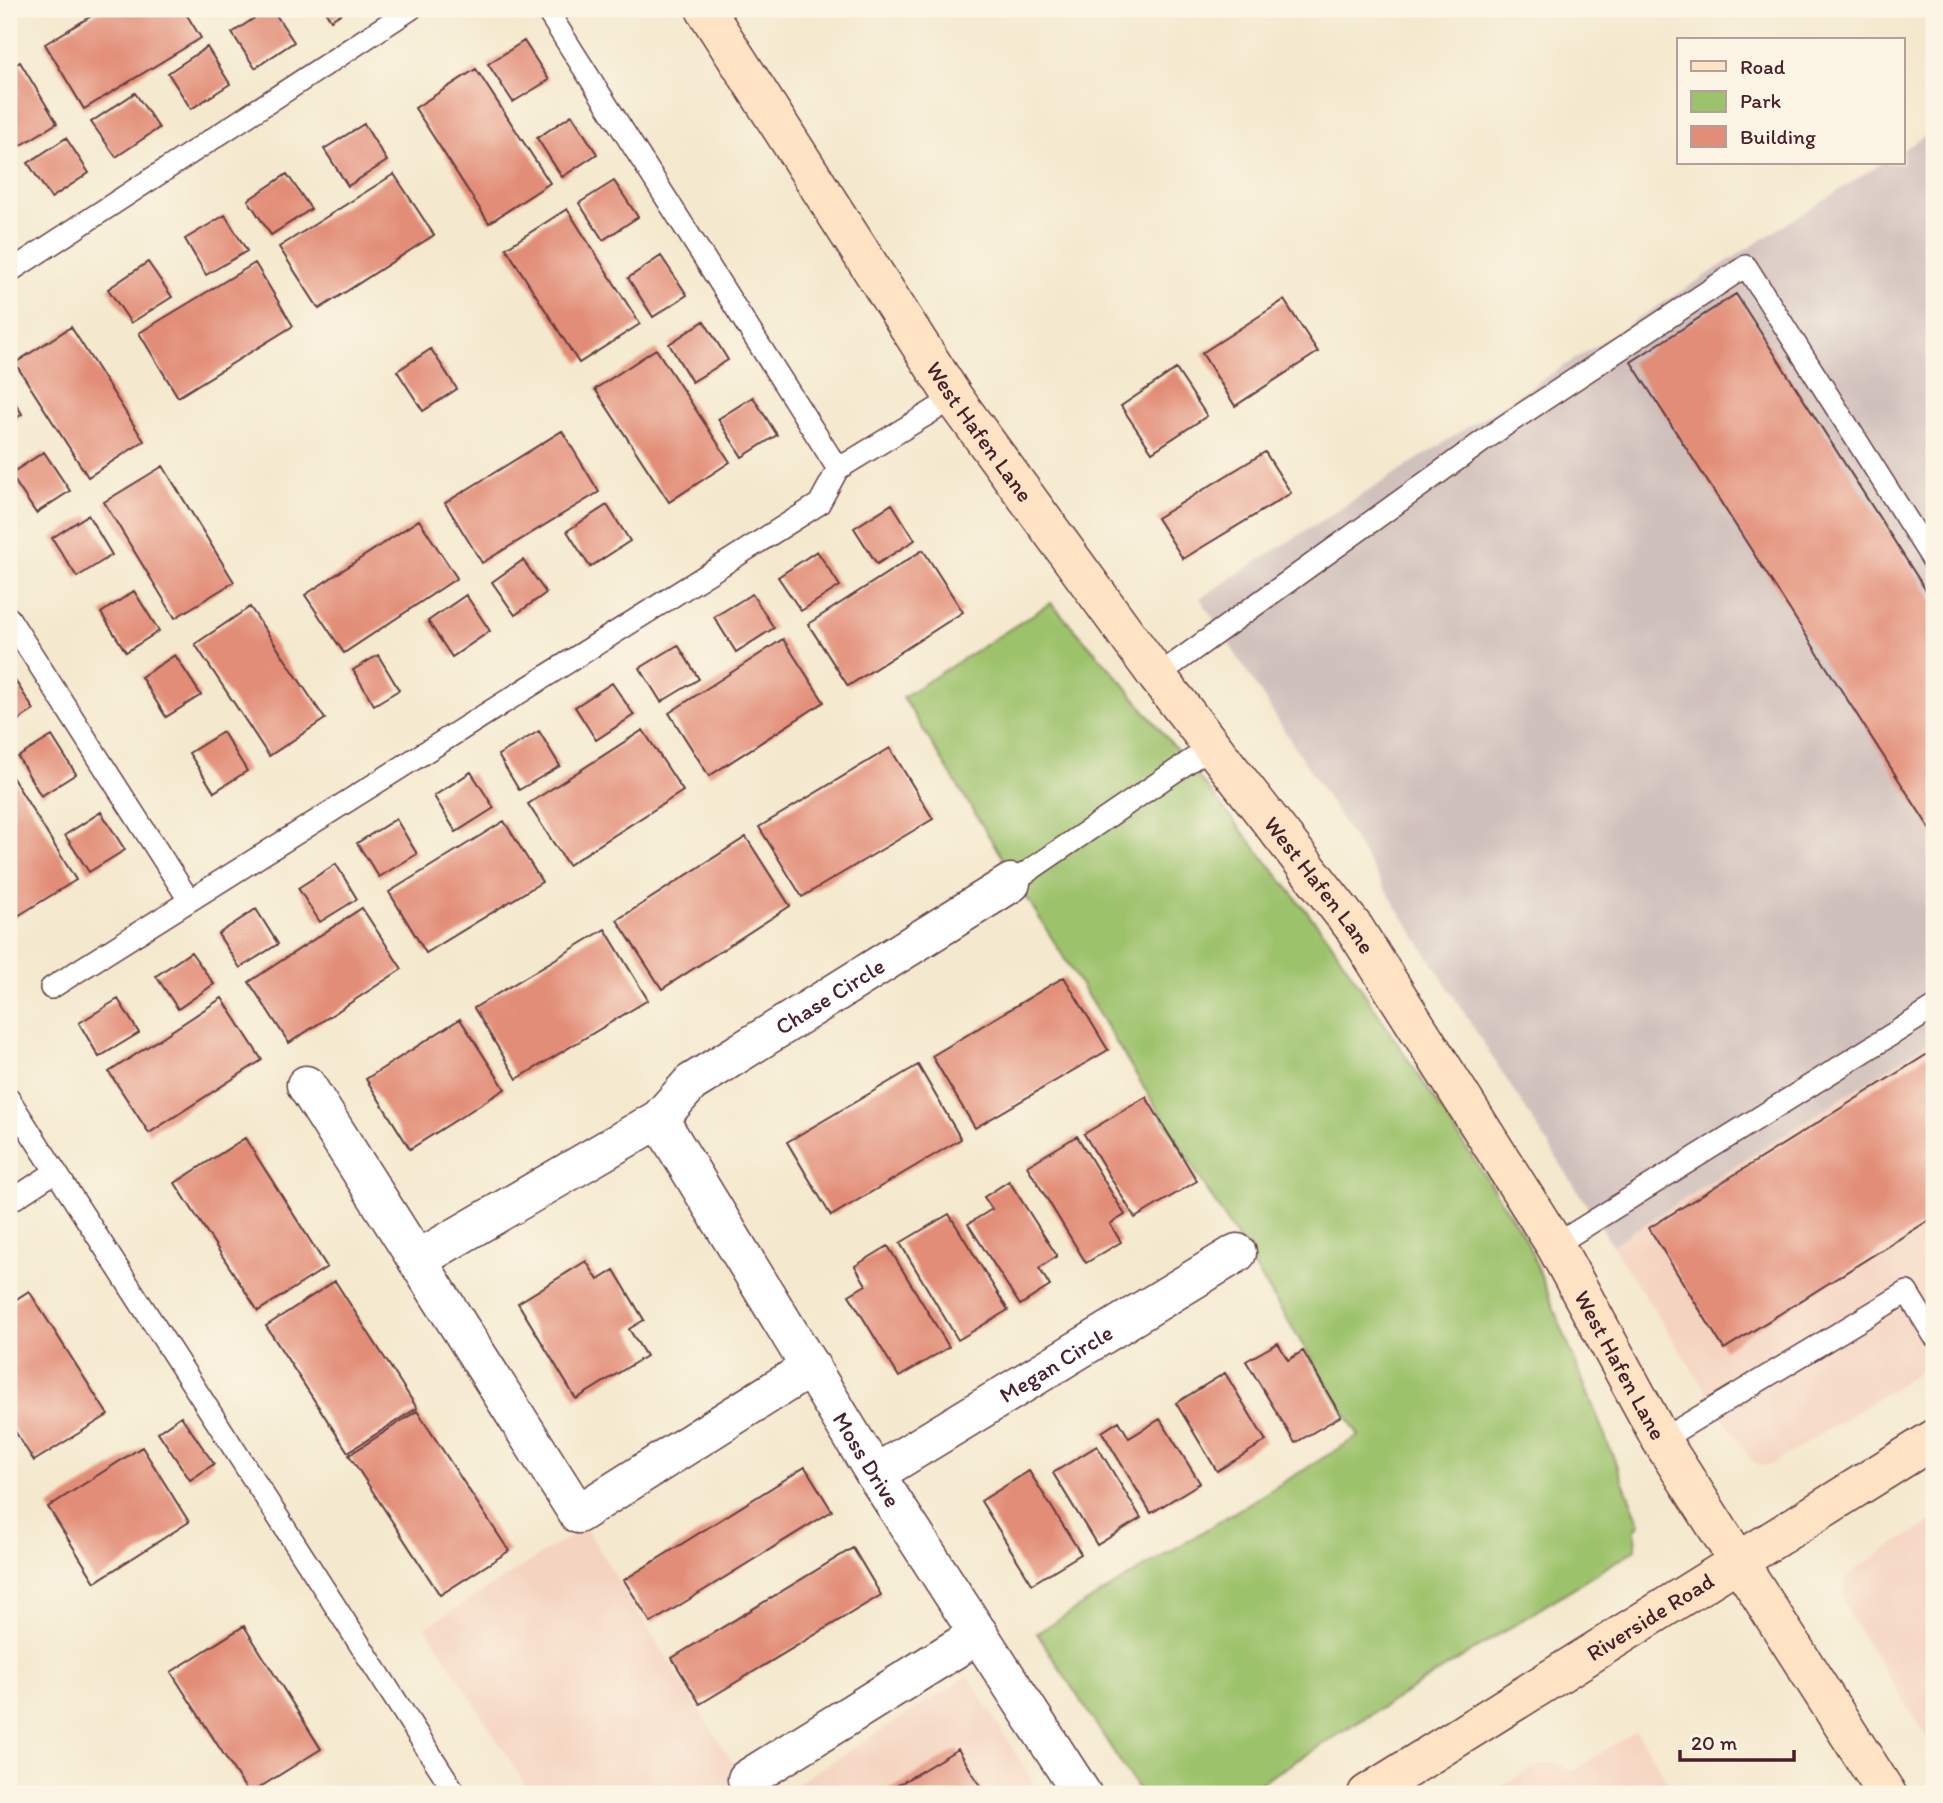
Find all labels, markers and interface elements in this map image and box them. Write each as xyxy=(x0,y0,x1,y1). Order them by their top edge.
legend xyxy=(1677,38,1904,164)
text: Road xyxy=(1740,54,1786,79)
text: Park xyxy=(1740,88,1782,113)
text: Building xyxy=(1740,124,1816,149)
street label: West Hafen Lane xyxy=(920,356,1039,507)
street label: West Hafen Lane xyxy=(1258,811,1381,959)
street label: Chase Circle xyxy=(770,952,890,1041)
street label: West Hafen Lane xyxy=(1568,1285,1672,1445)
street label: Megan Circle xyxy=(994,1318,1118,1409)
street label: Moss Drive xyxy=(827,1407,907,1513)
street label: Riverside Road xyxy=(1581,1566,1719,1667)
scale bar xyxy=(1680,1719,1794,1763)
text: 20 m xyxy=(1691,1730,1738,1755)

